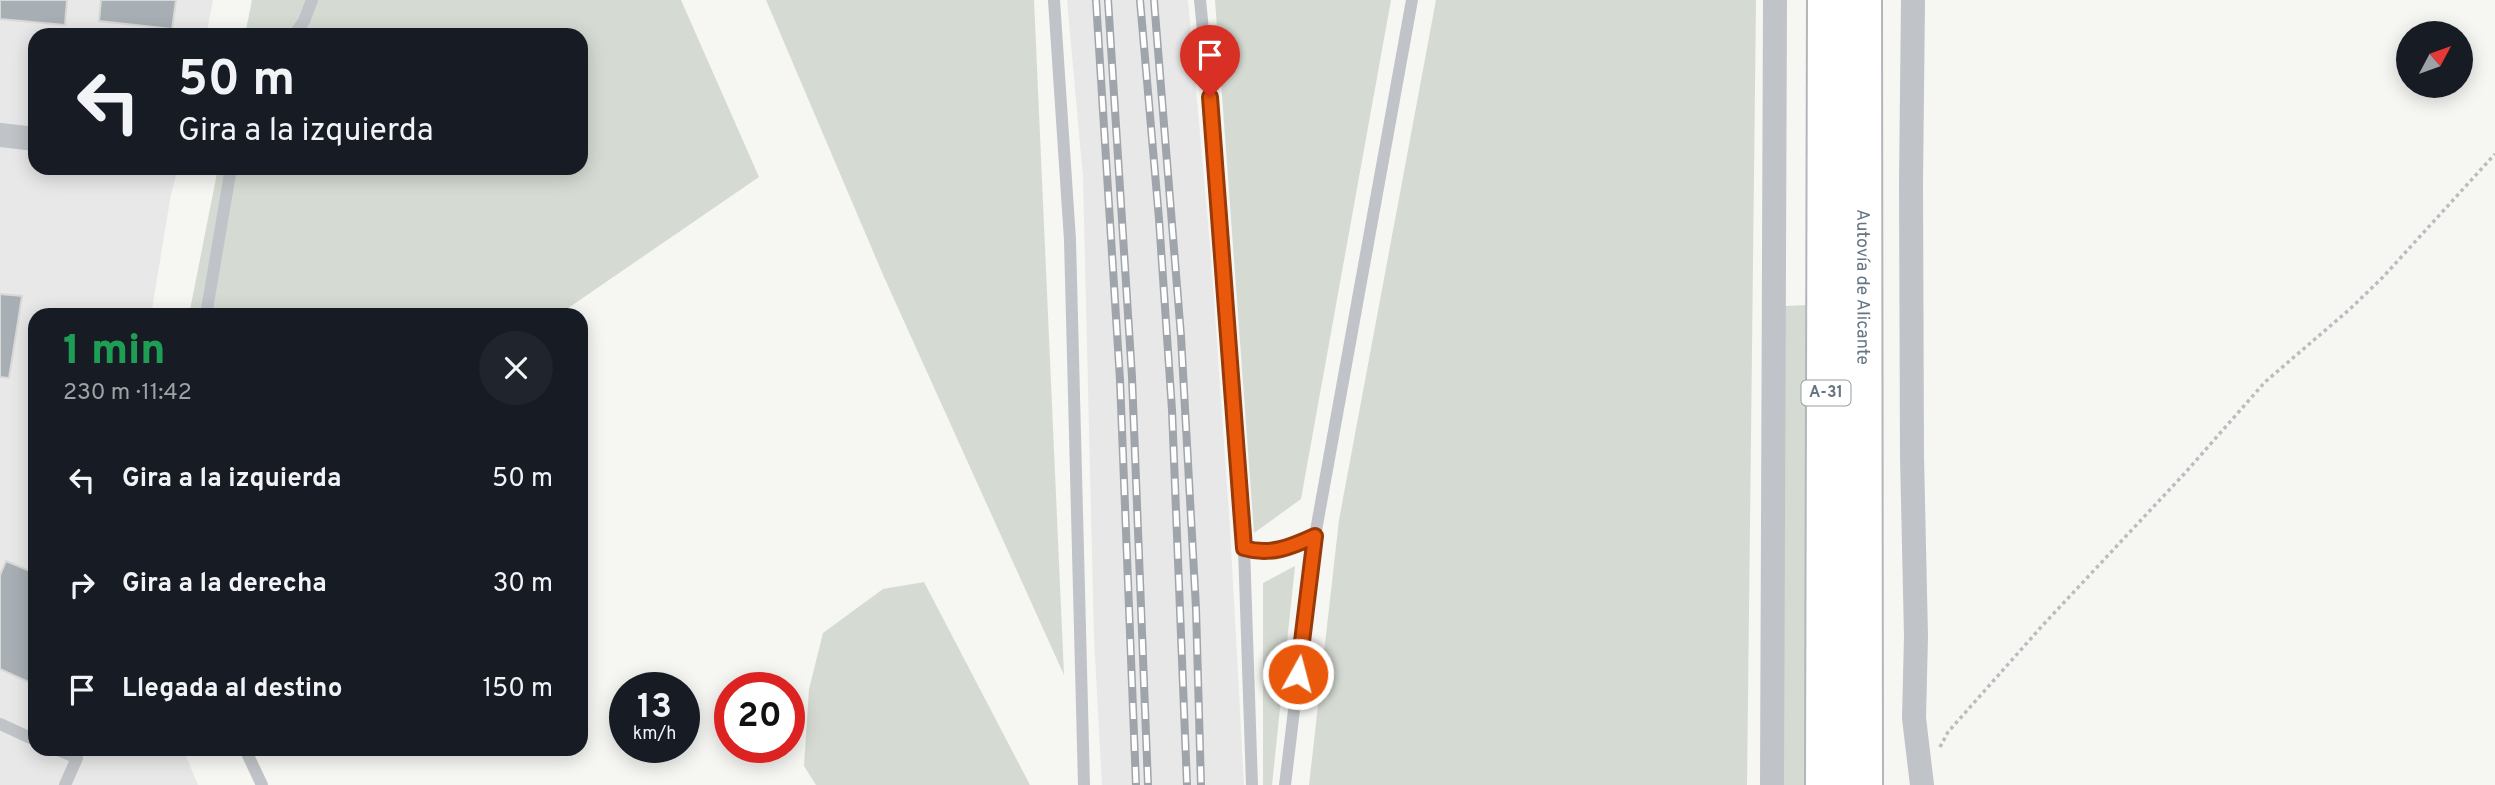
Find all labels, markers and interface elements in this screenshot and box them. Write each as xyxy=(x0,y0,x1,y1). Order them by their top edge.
north arrow xyxy=(2396,21,2473,98)
map controls xyxy=(2396,21,2473,98)
pin xyxy=(1180,25,1240,97)
icon: arrive xyxy=(1191,36,1229,74)
text: 50 m xyxy=(178,51,295,113)
icon: left xyxy=(63,56,154,147)
text: Gira a la izquierda xyxy=(178,112,434,152)
street label: Autovía de Alicante xyxy=(1851,209,1874,365)
text: 1 min xyxy=(63,326,166,379)
button: close xyxy=(479,331,553,405)
text: 230 m · 11:42 xyxy=(63,379,192,408)
road number: A-31 xyxy=(1801,380,1850,406)
icon: left xyxy=(63,461,101,499)
text: Gira a la izquierda xyxy=(122,463,341,496)
text: 50 m xyxy=(492,463,553,496)
icon: right xyxy=(63,566,101,604)
text: Gira a la derecha xyxy=(122,568,327,601)
text: 30 m xyxy=(493,568,553,601)
position arrow xyxy=(1261,637,1335,711)
icon: arrive xyxy=(63,671,101,709)
speed limit sign: 20 xyxy=(714,672,805,763)
text: Llegada al destino xyxy=(122,673,342,706)
text: 150 m xyxy=(482,673,553,706)
text: 13 xyxy=(637,686,672,730)
text: km/h xyxy=(633,723,676,746)

